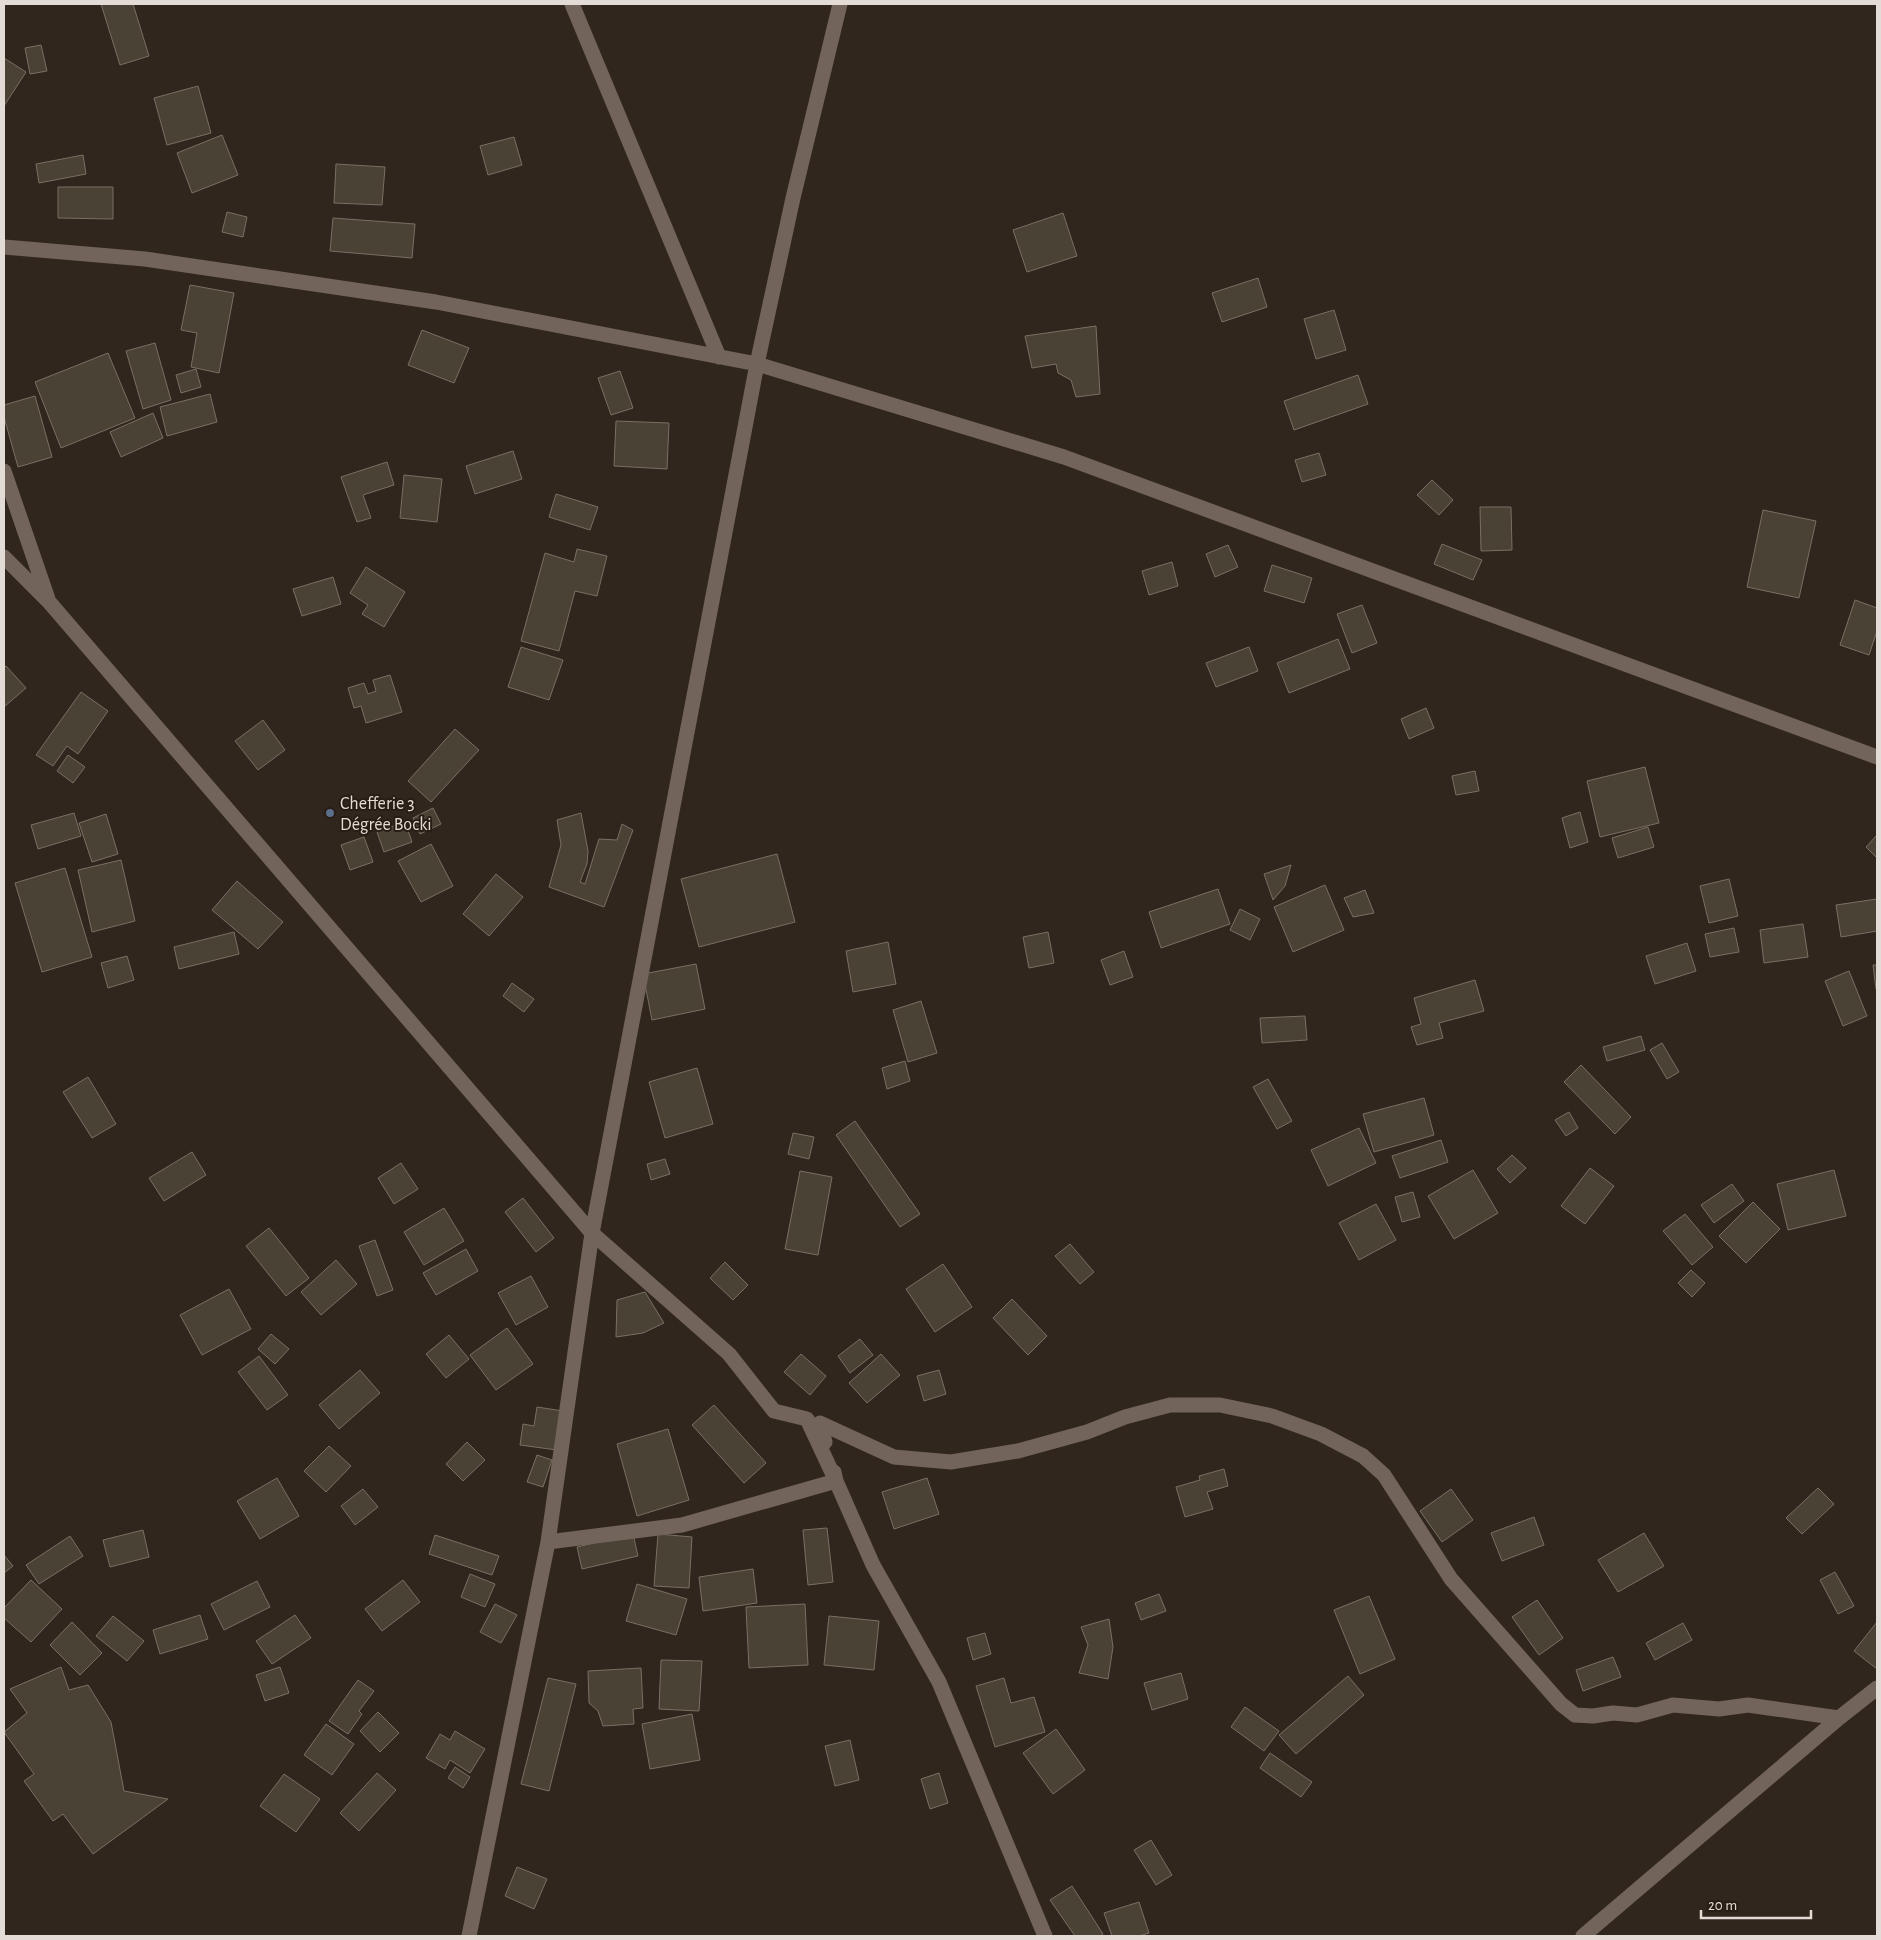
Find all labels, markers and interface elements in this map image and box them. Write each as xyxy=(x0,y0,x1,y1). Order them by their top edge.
place label: Chefferie 3 Dégrée Bocki xyxy=(340,795,432,834)
marker: Chefferie 3 Dégrée Bocki xyxy=(324,807,336,819)
scale bar xyxy=(1701,1888,1811,1920)
text: 20 m xyxy=(1708,1898,1737,1913)

